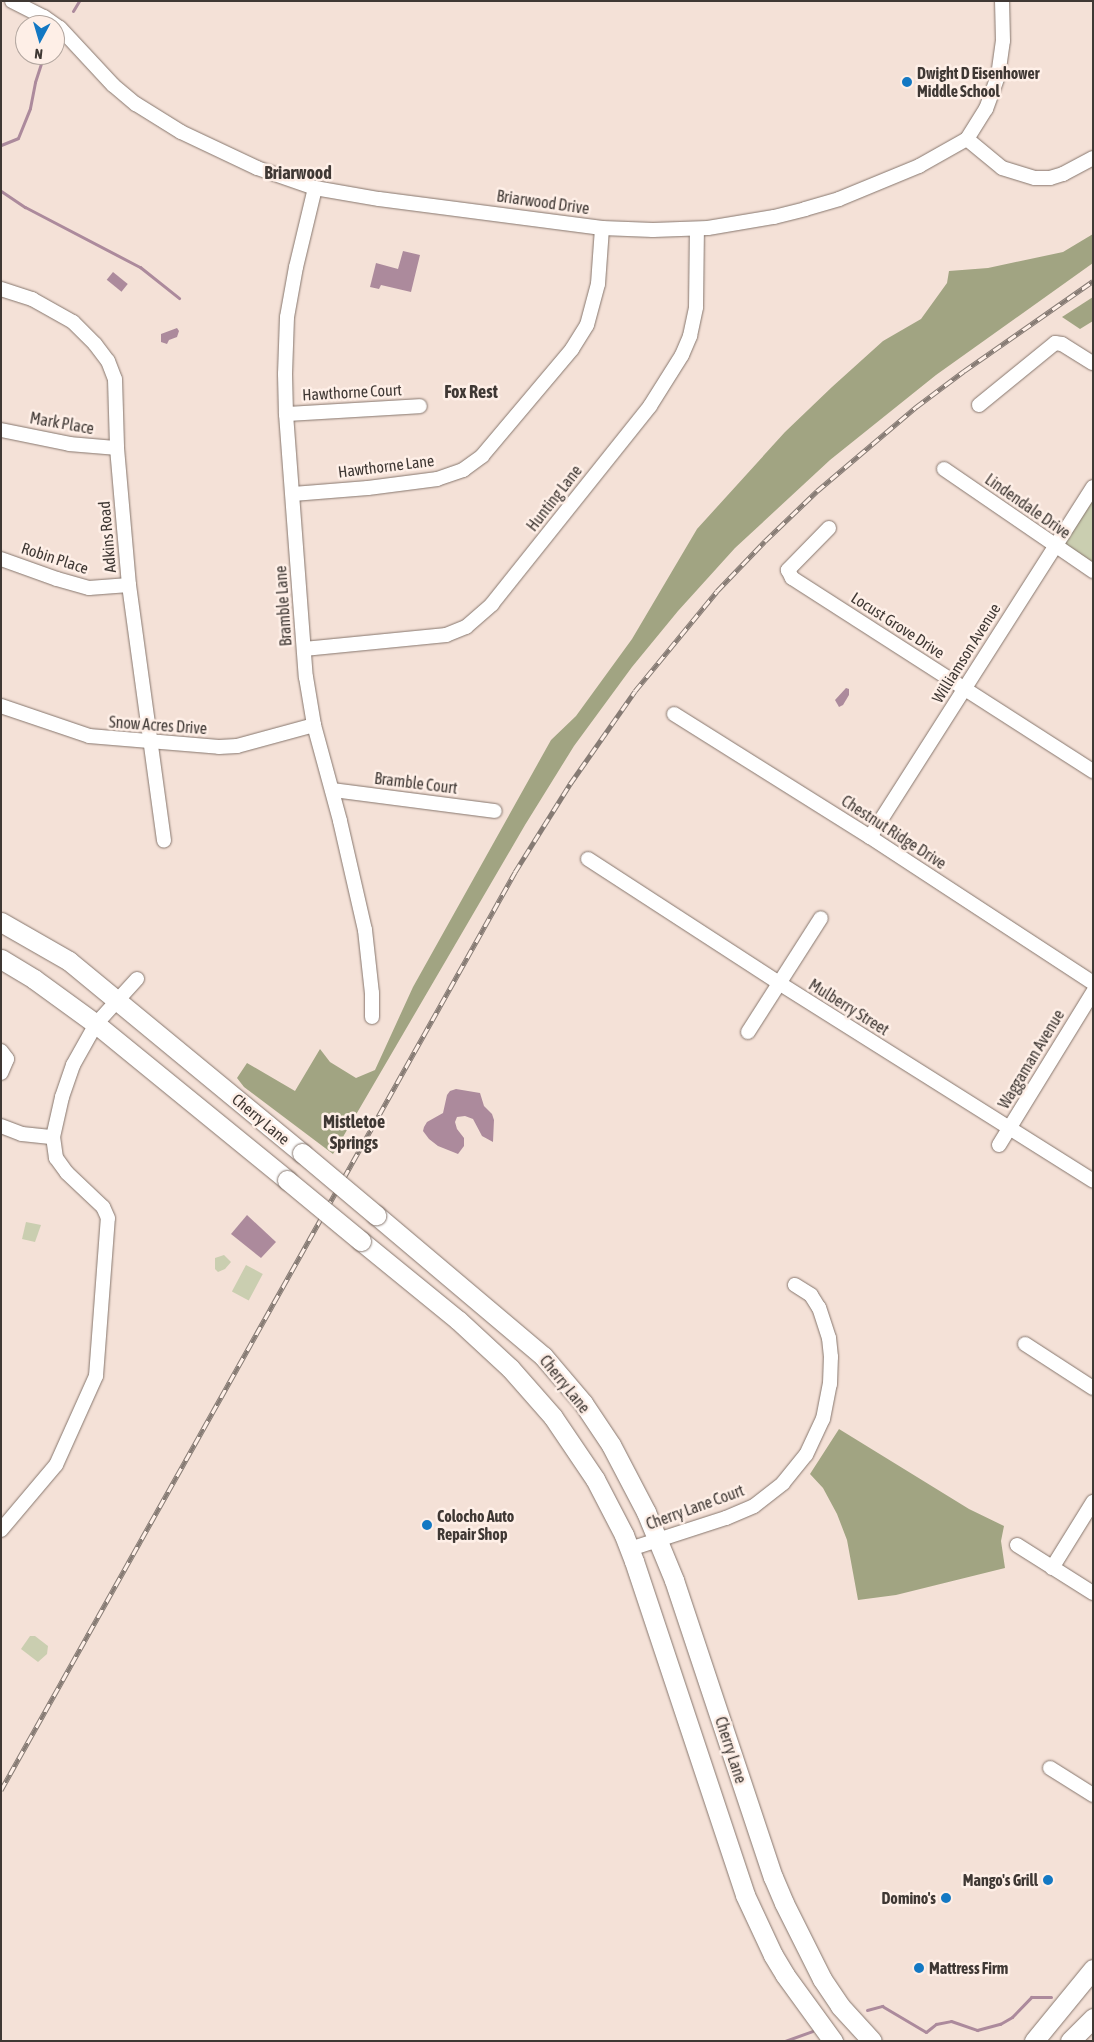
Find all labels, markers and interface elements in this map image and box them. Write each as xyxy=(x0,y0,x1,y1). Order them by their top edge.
north arrow xyxy=(15,15,65,65)
text: N xyxy=(34,46,43,62)
place label: Dwight D Eisenhower Middle School xyxy=(917,63,1039,101)
marker: Dwight D Eisenhower Middle School xyxy=(901,76,913,88)
district label: Briarwood xyxy=(264,162,332,184)
street label: Briarwood Drive xyxy=(495,186,591,218)
street label: Hawthorne Court xyxy=(302,380,402,404)
district label: Fox Rest xyxy=(444,381,498,403)
street label: Mark Place xyxy=(28,408,96,438)
street label: Hawthorne Lane xyxy=(337,451,435,481)
street label: Hunting Lane xyxy=(522,461,586,535)
street label: Lindendale Drive xyxy=(982,469,1074,543)
street label: Adkins Road xyxy=(94,500,120,574)
street label: Robin Place xyxy=(19,538,91,578)
street label: Bramble Lane xyxy=(271,565,295,647)
street label: Locust Grove Drive xyxy=(848,588,948,662)
street label: Williamson Avenue xyxy=(928,600,1004,706)
street label: Snow Acres Drive xyxy=(108,712,208,738)
street label: Bramble Court xyxy=(373,768,459,798)
street label: Chestnut Ridge Drive xyxy=(838,791,950,873)
street label: Mulberry Street xyxy=(805,975,893,1039)
street label: Waggaman Avenue xyxy=(994,1006,1068,1112)
street label: Cherry Lane xyxy=(228,1089,294,1149)
district label: Mistletoe Springs xyxy=(323,1112,385,1154)
street label: Cherry Lane xyxy=(536,1351,594,1417)
street label: Cherry Lane Court xyxy=(643,1480,747,1534)
place label: Colocho Auto Repair Shop xyxy=(437,1506,514,1544)
marker: Colocho Auto Repair Shop xyxy=(421,1519,433,1531)
street label: Cherry Lane xyxy=(711,1714,751,1786)
place label: Mango's Grill xyxy=(963,1870,1038,1890)
marker: Mango's Grill xyxy=(1042,1874,1054,1886)
place label: Domino's xyxy=(881,1888,936,1908)
marker: Domino's xyxy=(940,1892,952,1904)
place label: Mattress Firm xyxy=(929,1958,1008,1978)
marker: Mattress Firm xyxy=(913,1962,925,1974)

